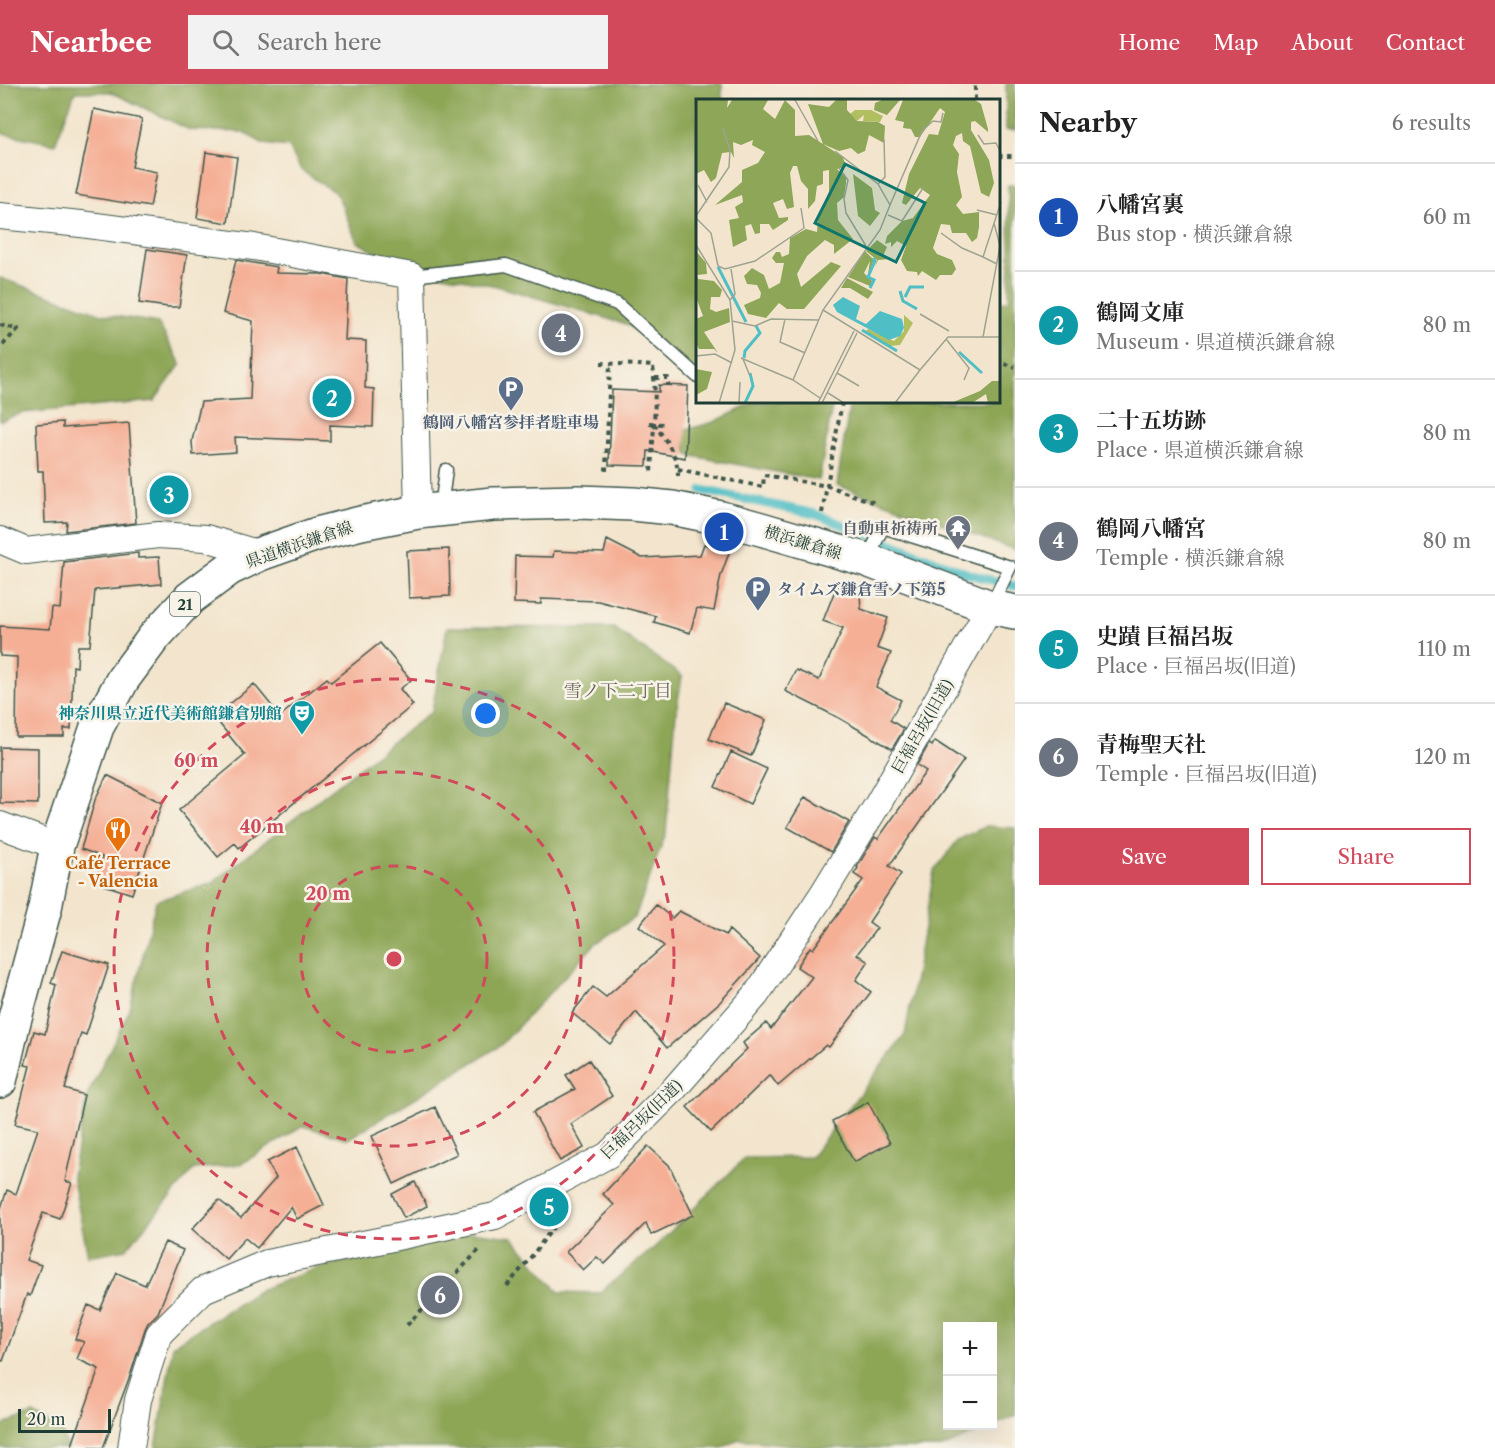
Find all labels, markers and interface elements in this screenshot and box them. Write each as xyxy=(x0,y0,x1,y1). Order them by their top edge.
search box xyxy=(188,15,608,69)
text: Nearbee xyxy=(30,25,152,59)
icon: search xyxy=(209,26,242,59)
text: Search here xyxy=(257,29,382,56)
text: Home xyxy=(1119,30,1180,55)
text: Map xyxy=(1213,30,1258,55)
text: About xyxy=(1291,30,1353,55)
text: Contact xyxy=(1386,30,1465,55)
inset map xyxy=(696,99,1000,404)
text: Nearby xyxy=(1039,107,1137,139)
text: 6 results xyxy=(1392,111,1471,135)
text: 八幡宮裏 xyxy=(1096,191,1184,218)
text: 1 xyxy=(1054,205,1063,229)
text: 60 m xyxy=(1423,205,1471,229)
text: Bus stop · 横浜鎌倉線 xyxy=(1096,222,1293,246)
text: 鶴岡文庫 xyxy=(1096,299,1184,326)
pin: 4 xyxy=(542,310,580,356)
text: 2 xyxy=(1053,313,1064,337)
text: 80 m xyxy=(1423,313,1471,337)
text: Museum · 県道横浜鎌倉線 xyxy=(1096,330,1335,354)
parking icon: 鶴岡八幡宮参拝者駐車場 xyxy=(496,374,526,412)
pin: 2 xyxy=(312,376,352,420)
text: 二十五坊跡 xyxy=(1096,407,1206,434)
place label: 鶴岡八幡宮参拝者駐車場 xyxy=(423,412,599,432)
text: 3 xyxy=(1053,421,1064,445)
text: 80 m xyxy=(1423,421,1471,445)
text: Place · 県道横浜鎌倉線 xyxy=(1096,438,1304,462)
pin: 3 xyxy=(150,472,188,518)
pin: 1 xyxy=(704,510,744,554)
temple icon: 自動車祈祷所 xyxy=(943,513,973,551)
text: 鶴岡八幡宮 xyxy=(1096,515,1206,542)
street label: 県道横浜鎌倉線 xyxy=(243,516,355,572)
place label: 自動車祈祷所 xyxy=(842,518,938,538)
street label: 横浜鎌倉線 xyxy=(762,521,844,563)
text: 4 xyxy=(1053,529,1064,553)
text: 80 m xyxy=(1423,529,1471,553)
text: Temple · 横浜鎌倉線 xyxy=(1096,546,1285,570)
parking icon: タイムズ鎌倉雪ノ下第5 xyxy=(743,574,773,612)
place label: タイムズ鎌倉雪ノ下第5 xyxy=(777,579,946,599)
road number: 21 xyxy=(170,592,200,616)
text: 史蹟 巨福呂坂 xyxy=(1096,623,1234,650)
text: 5 xyxy=(1053,637,1064,661)
text: 110 m xyxy=(1418,637,1471,661)
text: Place · 巨福呂坂(旧道) xyxy=(1096,654,1296,678)
street label: 巨福呂坂(旧道) xyxy=(887,675,957,777)
district label: 雪ノ下二丁目 xyxy=(564,680,672,702)
theatre icon: 神奈川県立近代美術館鎌倉別館 xyxy=(287,698,317,736)
your location xyxy=(471,699,500,728)
place label: 神奈川県立近代美術館鎌倉別館 xyxy=(58,703,282,723)
text: 青梅聖天社 xyxy=(1096,731,1206,758)
text: 6 xyxy=(1053,745,1064,769)
text: 120 m xyxy=(1414,745,1471,769)
text: 60 m xyxy=(174,750,218,772)
text: Temple · 巨福呂坂(旧道) xyxy=(1096,762,1317,786)
restaurant icon: Café Terrace - Valencia xyxy=(103,815,133,853)
text: 40 m xyxy=(240,816,284,838)
button: Save xyxy=(1039,828,1249,885)
button: Share xyxy=(1261,828,1471,885)
place label: Café Terrace - Valencia xyxy=(65,853,171,891)
text: 20 m xyxy=(306,883,350,905)
centre of rings xyxy=(384,949,404,969)
street label: 巨福呂坂(旧道) xyxy=(596,1075,686,1163)
pin: 5 xyxy=(530,1184,568,1230)
pin: 6 xyxy=(420,1272,460,1318)
map controls xyxy=(943,1322,997,1430)
button: + xyxy=(943,1322,997,1376)
button: − xyxy=(943,1376,997,1430)
scale bar xyxy=(18,1406,111,1434)
text: 20 m xyxy=(27,1409,66,1429)

